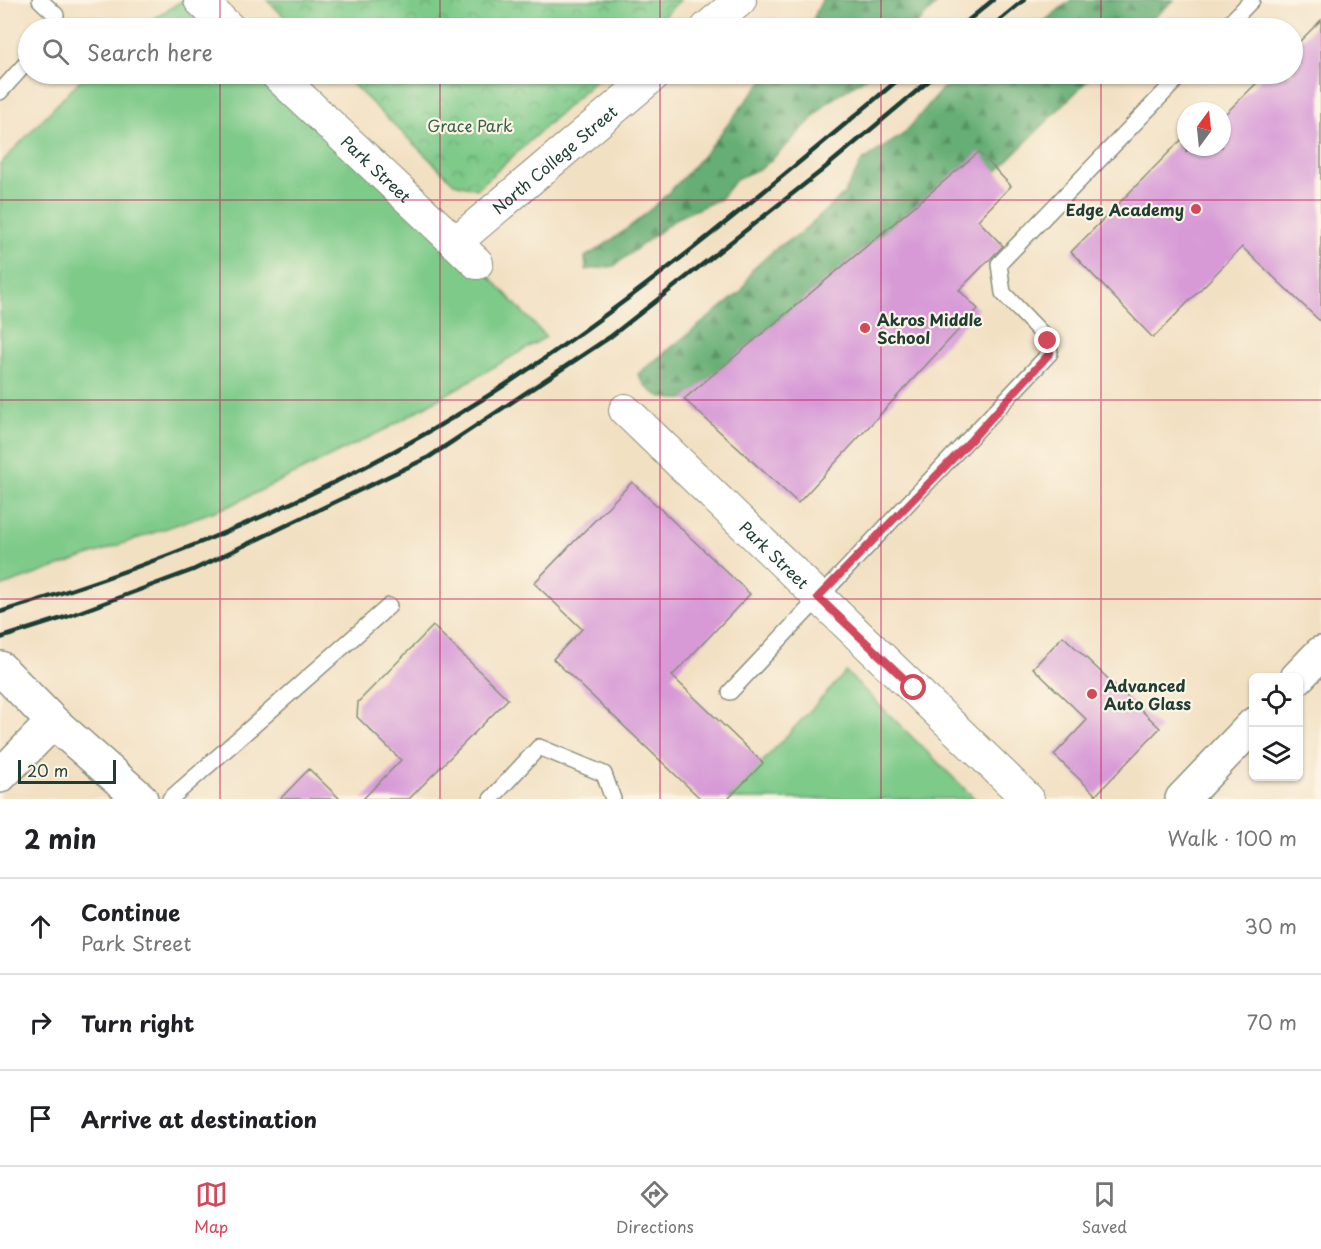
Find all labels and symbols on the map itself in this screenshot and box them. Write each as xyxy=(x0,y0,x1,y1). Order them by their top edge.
street label: North College Street xyxy=(486,99,622,219)
north arrow xyxy=(1177,102,1231,156)
park label: Grace Park xyxy=(427,113,513,137)
street label: Park Street xyxy=(336,130,417,208)
place label: Edge Academy xyxy=(1066,197,1184,221)
marker: Edge Academy xyxy=(1189,202,1203,216)
place label: Akros Middle School xyxy=(877,307,982,349)
marker: Akros Middle School xyxy=(858,321,872,335)
route end xyxy=(1034,327,1060,353)
street label: Park Street xyxy=(735,515,815,594)
place label: Advanced Auto Glass xyxy=(1104,673,1191,715)
route start xyxy=(900,674,926,700)
marker: Advanced Auto Glass xyxy=(1085,687,1099,701)
scale bar xyxy=(18,757,116,784)

